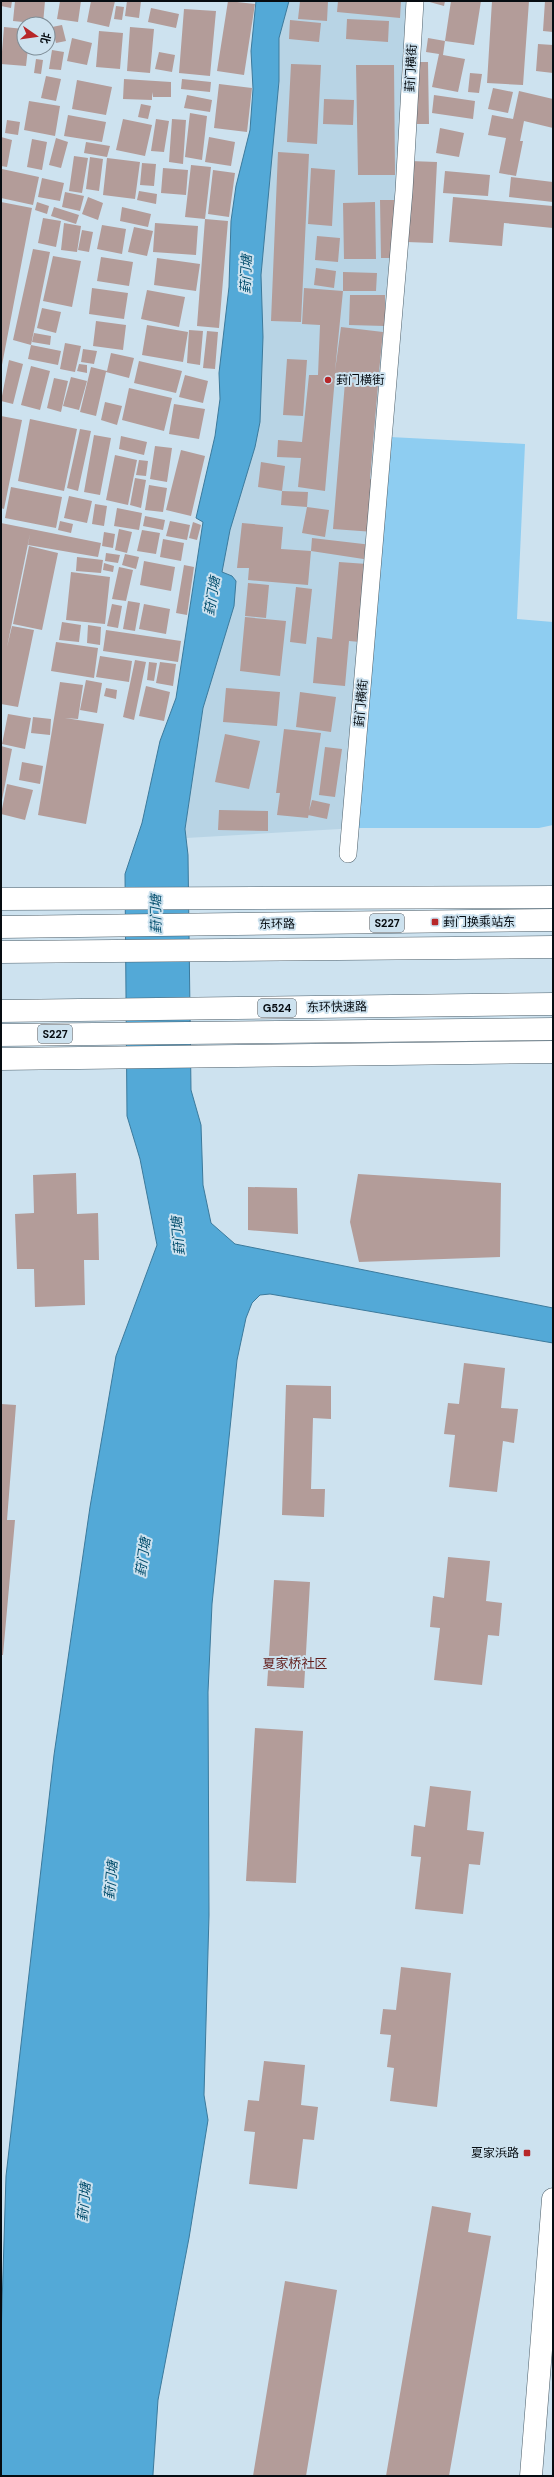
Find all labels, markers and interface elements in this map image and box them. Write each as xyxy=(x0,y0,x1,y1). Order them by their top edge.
north arrow xyxy=(16,16,56,56)
text: 北 xyxy=(38,31,54,45)
street label: 葑门横街 xyxy=(402,44,420,92)
water label: 葑门塘 xyxy=(237,252,255,294)
place label: 葑门横街 xyxy=(336,372,384,388)
marker: 葑门横街 xyxy=(323,375,333,385)
water label: 葑门塘 xyxy=(201,573,224,617)
street label: 葑门横街 xyxy=(351,678,371,728)
water label: 葑门塘 xyxy=(147,892,165,934)
road number: S227 xyxy=(370,914,404,932)
place label: 葑门换乘站东 xyxy=(443,914,515,930)
street label: 东环路 xyxy=(259,916,295,932)
marker: 葑门换乘站东 xyxy=(430,917,440,927)
street label: 东环快速路 xyxy=(307,998,367,1016)
road number: G524 xyxy=(258,999,296,1017)
road number: S227 xyxy=(38,1025,72,1043)
water label: 葑门塘 xyxy=(168,1214,188,1256)
water label: 葑门塘 xyxy=(132,1535,154,1578)
district label: 夏家桥社区 xyxy=(262,1655,328,1672)
water label: 葑门塘 xyxy=(101,1858,121,1900)
place label: 夏家浜路 xyxy=(471,2145,519,2161)
marker: 夏家浜路 xyxy=(522,2148,532,2158)
water label: 葑门塘 xyxy=(74,2180,94,2222)

